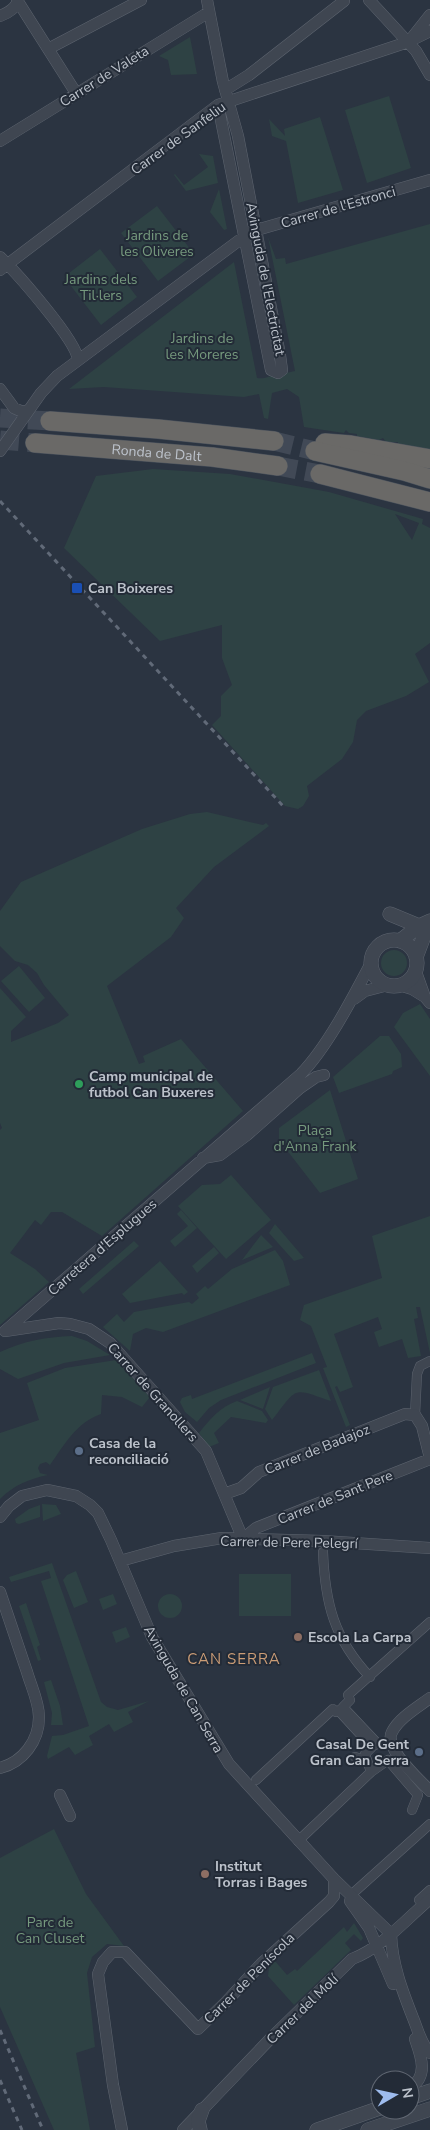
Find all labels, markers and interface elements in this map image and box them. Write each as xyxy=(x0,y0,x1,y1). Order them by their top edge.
street label: Carrer de Valeta xyxy=(56,41,153,111)
street label: Carrer de Sanfeliu xyxy=(127,98,230,179)
street label: Carrer de l'Estronci xyxy=(279,182,398,233)
street label: Avinguda de l'Electricitat xyxy=(241,201,290,357)
park label: Jardins de les Oliveres xyxy=(120,226,194,261)
park label: Jardins dels Til·lers xyxy=(64,270,138,305)
park label: Jardins de les Moreres xyxy=(165,329,239,364)
street label: Ronda de Dalt xyxy=(111,440,202,466)
place label: Can Boixeres xyxy=(88,579,173,598)
marker: Can Boixeres xyxy=(70,581,84,595)
place label: Camp municipal de futbol Can Buxeres xyxy=(89,1067,214,1102)
marker: Camp municipal de futbol Can Buxeres xyxy=(73,1078,85,1090)
park label: Plaça d'Anna Frank xyxy=(273,1121,358,1156)
street label: Carretera d'Esplugues xyxy=(44,1195,161,1300)
street label: Carrer de Granollers xyxy=(103,1339,202,1446)
street label: Carrer de Badajoz xyxy=(262,1420,373,1479)
place label: Casa de la reconciliació xyxy=(89,1434,169,1469)
marker: Casa de la reconciliació xyxy=(73,1445,85,1457)
street label: Carrer de Sant Pere xyxy=(275,1466,396,1529)
street label: Carrer de Pere Pelegrí xyxy=(220,1532,359,1553)
street label: Avinguda de Can Serra xyxy=(139,1622,228,1756)
place label: Escola La Carpa xyxy=(308,1628,411,1647)
marker: Escola La Carpa xyxy=(292,1631,304,1643)
district label: CAN SERRA xyxy=(187,1649,281,1669)
place label: Casal De Gent Gran Can Serra xyxy=(310,1735,410,1770)
marker: Casal De Gent Gran Can Serra xyxy=(413,1746,425,1758)
place label: Institut Torras i Bages xyxy=(215,1857,308,1892)
marker: Institut Torras i Bages xyxy=(199,1868,211,1880)
park label: Parc de Can Cluset xyxy=(16,1913,84,1948)
street label: Carrer de Peníscola xyxy=(200,1929,299,2028)
street label: Carrer del Molí xyxy=(262,1970,343,2049)
north arrow xyxy=(370,2070,420,2120)
text: N xyxy=(397,2086,418,2100)

